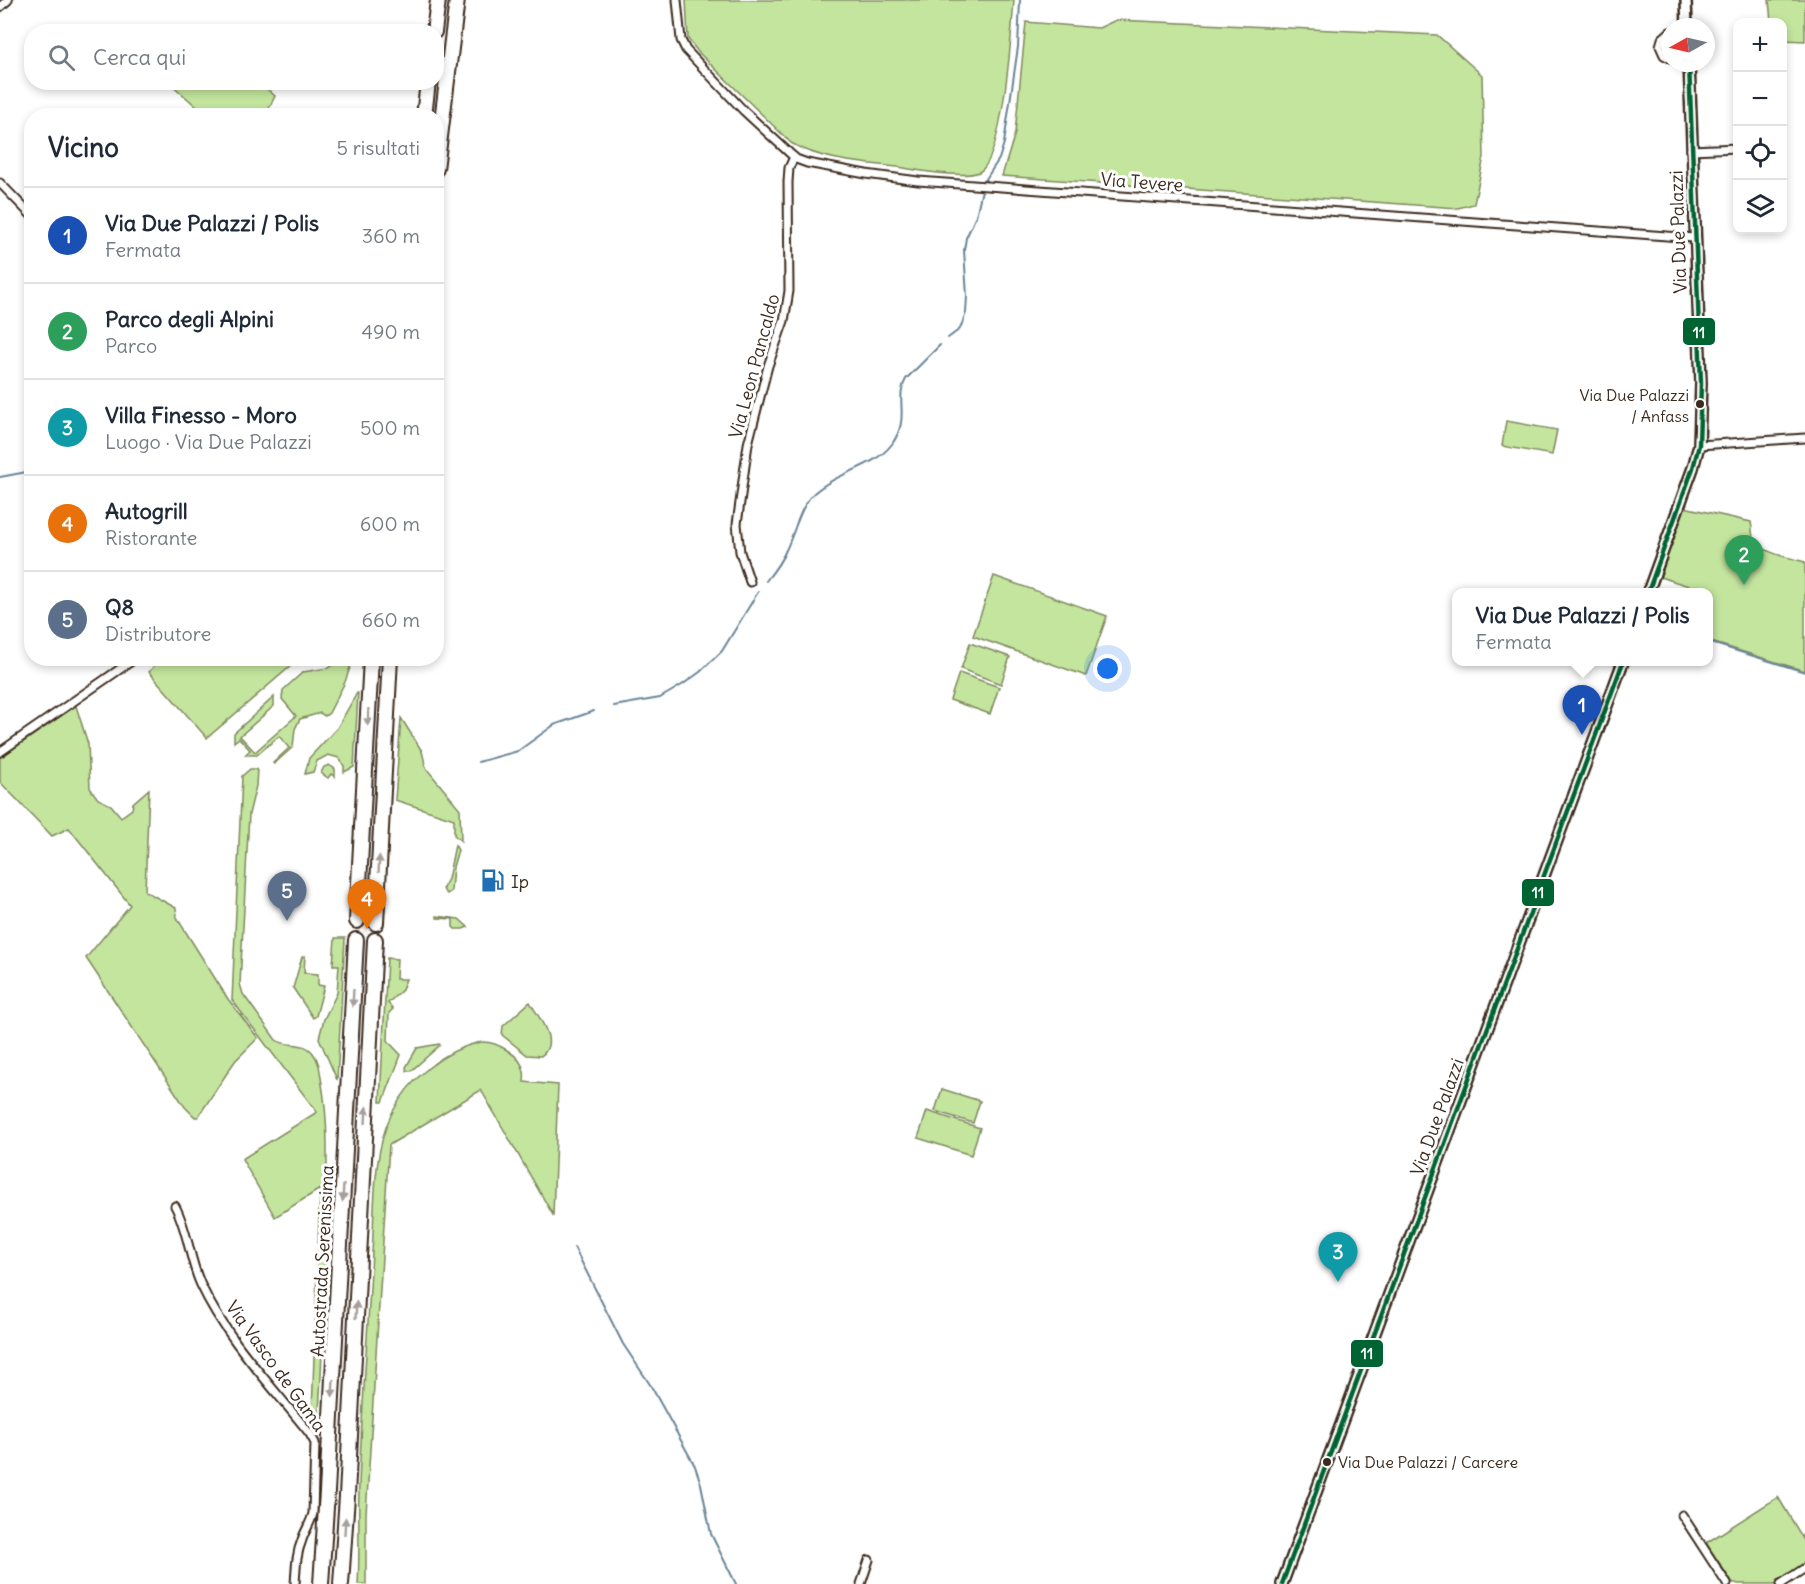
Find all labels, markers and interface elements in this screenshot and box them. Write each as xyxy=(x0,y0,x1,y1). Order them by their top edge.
north arrow xyxy=(1661,18,1715,72)
map controls xyxy=(1733,18,1787,234)
button: + xyxy=(1733,18,1787,72)
search box xyxy=(24,24,444,90)
icon: search xyxy=(45,41,78,74)
text: Cerca qui xyxy=(93,43,186,71)
button: − xyxy=(1733,72,1787,126)
button: locate xyxy=(1733,126,1787,180)
text: Vicino xyxy=(48,131,119,164)
text: 5 risultati xyxy=(336,135,420,160)
street label: Via Tevere xyxy=(1100,168,1184,196)
street label: Via Due Palazzi xyxy=(1664,170,1692,294)
button: layers xyxy=(1733,180,1787,234)
text: Via Due Palazzi / Polis xyxy=(105,209,319,237)
text: 1 xyxy=(64,223,71,248)
text: 360 m xyxy=(362,223,420,248)
text: Fermata xyxy=(105,237,181,262)
street label: Via Leon Pancaldo xyxy=(724,291,784,441)
text: Parco degli Alpini xyxy=(105,305,274,333)
line badge: 11 xyxy=(1682,317,1716,346)
text: 2 xyxy=(62,319,73,344)
text: 490 m xyxy=(361,319,420,344)
text: 11 xyxy=(1693,322,1705,342)
text: Parco xyxy=(105,333,157,358)
place label: Via Due Palazzi / Anfass xyxy=(1579,385,1689,426)
marker: Via Due Palazzi / Anfass xyxy=(1694,398,1706,410)
text: Villa Finesso - Moro xyxy=(105,401,297,429)
text: 3 xyxy=(62,415,73,440)
text: 500 m xyxy=(360,415,420,440)
text: Luogo · Via Due Palazzi xyxy=(105,429,312,454)
text: Autogrill xyxy=(105,497,188,525)
text: 4 xyxy=(62,511,73,536)
text: 600 m xyxy=(360,511,420,536)
text: Ristorante xyxy=(105,525,197,550)
pin: 2 xyxy=(1724,536,1764,585)
popup xyxy=(1452,588,1713,666)
text: Q8 xyxy=(105,593,134,621)
text: Via Due Palazzi / Polis xyxy=(1475,601,1690,629)
text: 5 xyxy=(62,607,73,632)
text: 660 m xyxy=(361,607,420,632)
text: Distributore xyxy=(105,621,211,646)
text: Fermata xyxy=(1475,629,1552,654)
your location xyxy=(1093,654,1122,683)
pin: 1 xyxy=(1562,686,1602,735)
one-way arrow xyxy=(363,707,372,726)
one-way arrow xyxy=(375,855,384,874)
fuel station icon: Ip xyxy=(480,868,506,894)
place label: Ip xyxy=(511,870,529,893)
pin: 5 xyxy=(268,872,306,921)
line badge: 11 xyxy=(1521,878,1555,907)
pin: 4 xyxy=(348,880,386,929)
text: 11 xyxy=(1532,882,1544,902)
one-way arrow xyxy=(349,989,358,1008)
street label: Via Due Palazzi xyxy=(1405,1055,1469,1179)
one-way arrow xyxy=(362,1106,371,1125)
street label: Autostrada Serenissima xyxy=(305,1164,339,1358)
one-way arrow xyxy=(339,1184,348,1203)
pin: 3 xyxy=(1318,1232,1358,1282)
street label: Via Vasco de Gama xyxy=(221,1296,331,1436)
one-way arrow xyxy=(352,1300,361,1319)
line badge: 11 xyxy=(1350,1339,1384,1368)
text: 11 xyxy=(1361,1343,1373,1363)
one-way arrow xyxy=(328,1378,337,1397)
place label: Via Due Palazzi / Carcere xyxy=(1338,1452,1518,1472)
marker: Via Due Palazzi / Carcere xyxy=(1321,1456,1333,1468)
one-way arrow xyxy=(340,1516,350,1535)

